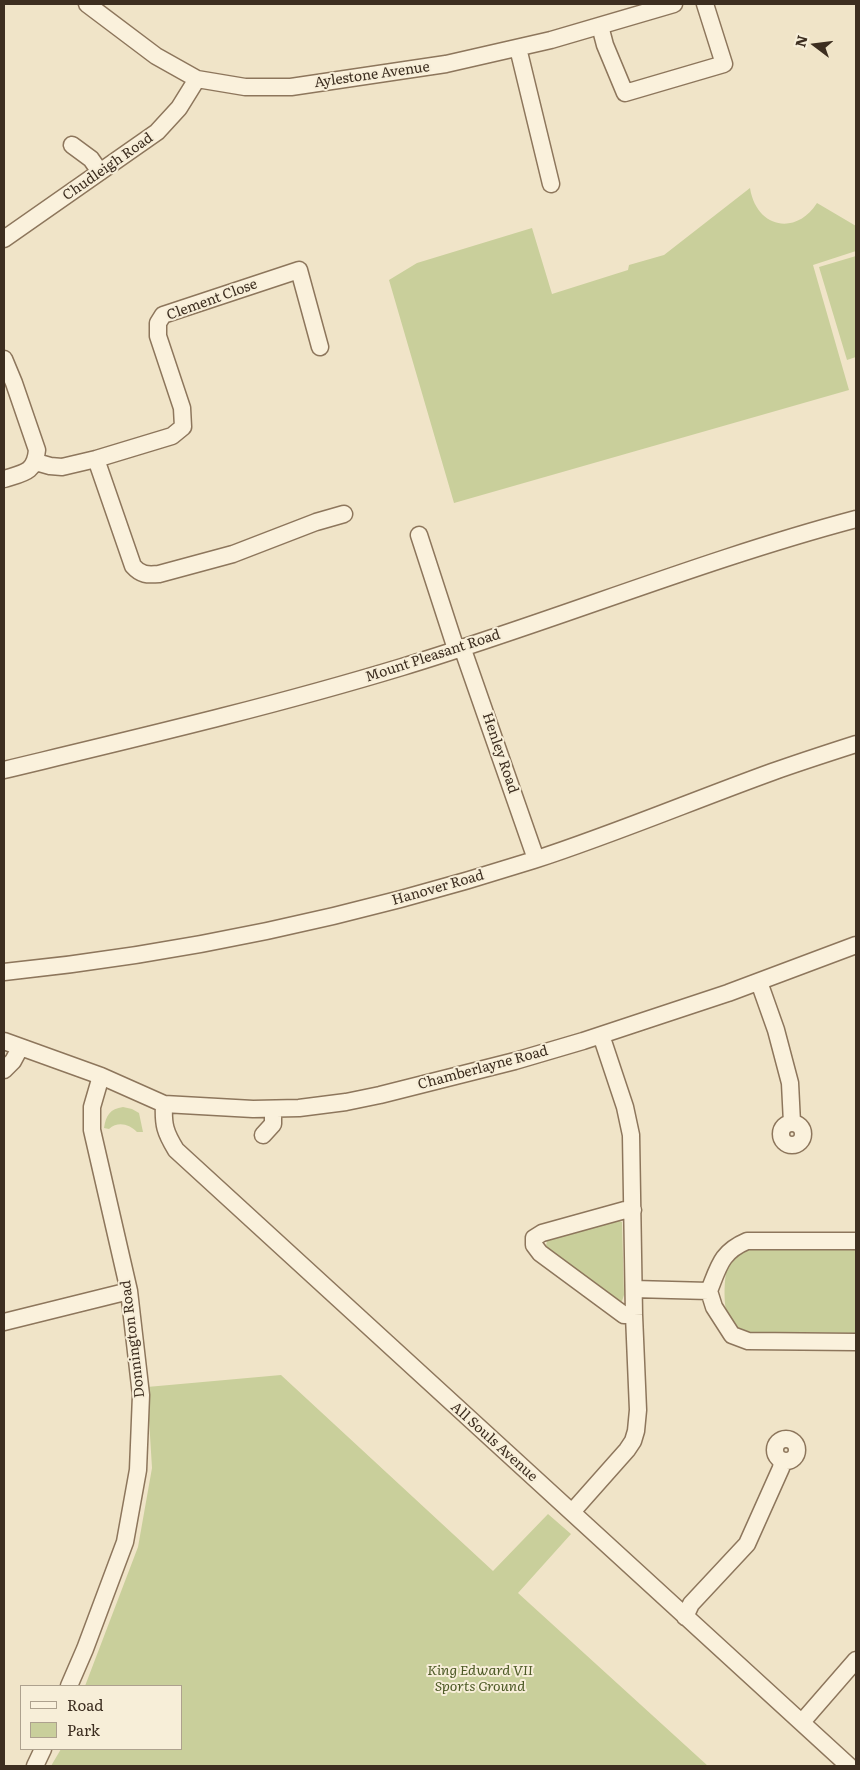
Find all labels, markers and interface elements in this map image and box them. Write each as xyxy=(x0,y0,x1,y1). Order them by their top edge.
north arrow xyxy=(790,20,840,70)
text: N xyxy=(789,33,812,49)
street label: Aylestone Avenue xyxy=(313,59,431,91)
street label: Chudleigh Road xyxy=(60,130,156,204)
street label: Clement Close xyxy=(164,276,260,324)
street label: Mount Pleasant Road xyxy=(363,626,503,686)
street label: Henley Road xyxy=(478,710,522,796)
street label: Hanover Road xyxy=(390,867,486,909)
street label: Chamberlayne Road xyxy=(416,1043,550,1093)
street label: Donnington Road xyxy=(117,1279,149,1399)
street label: All Souls Avenue xyxy=(447,1399,541,1485)
park label: King Edward VII Sports Ground xyxy=(427,1663,533,1695)
legend xyxy=(20,1685,182,1750)
text: Road xyxy=(67,1693,103,1716)
text: Park xyxy=(67,1718,100,1741)

